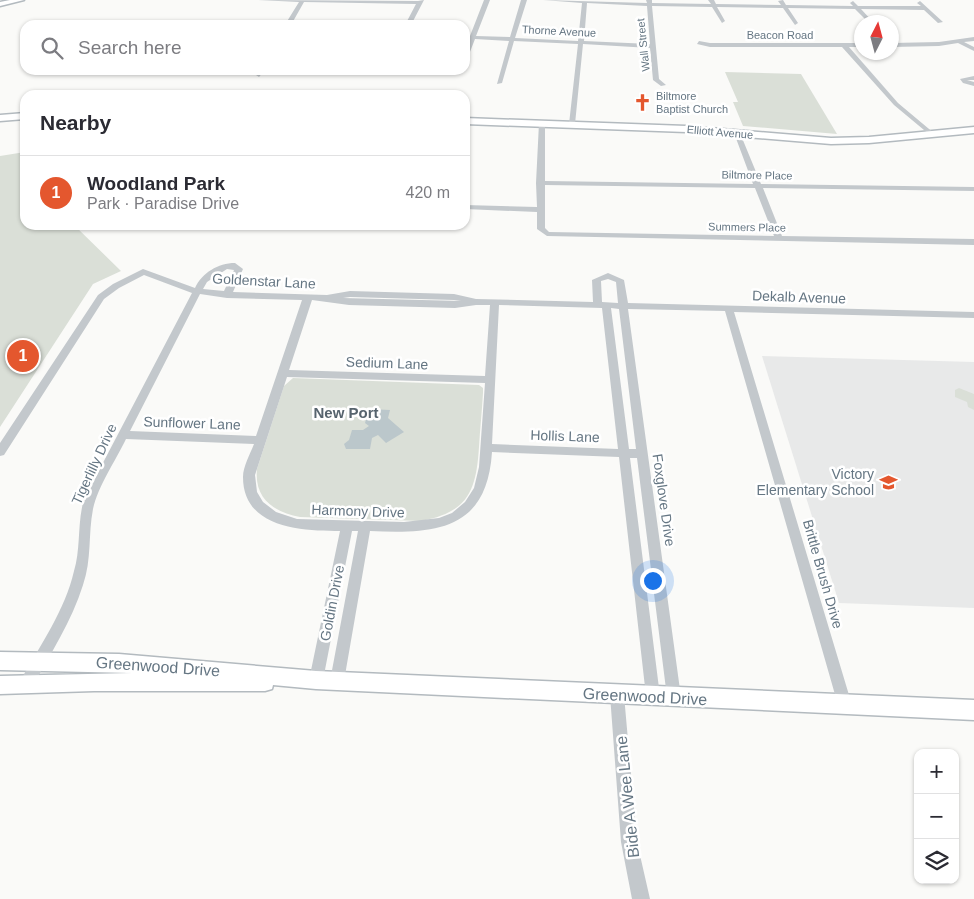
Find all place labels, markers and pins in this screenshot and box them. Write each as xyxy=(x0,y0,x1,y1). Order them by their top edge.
place label: Biltmore Baptist Church xyxy=(656,90,728,115)
church icon: Biltmore Baptist Church xyxy=(632,92,652,112)
pin: 1 xyxy=(7,337,39,375)
place label: Victory Elementary School xyxy=(756,466,874,498)
school or university icon: Victory Elementary School xyxy=(878,472,898,492)

